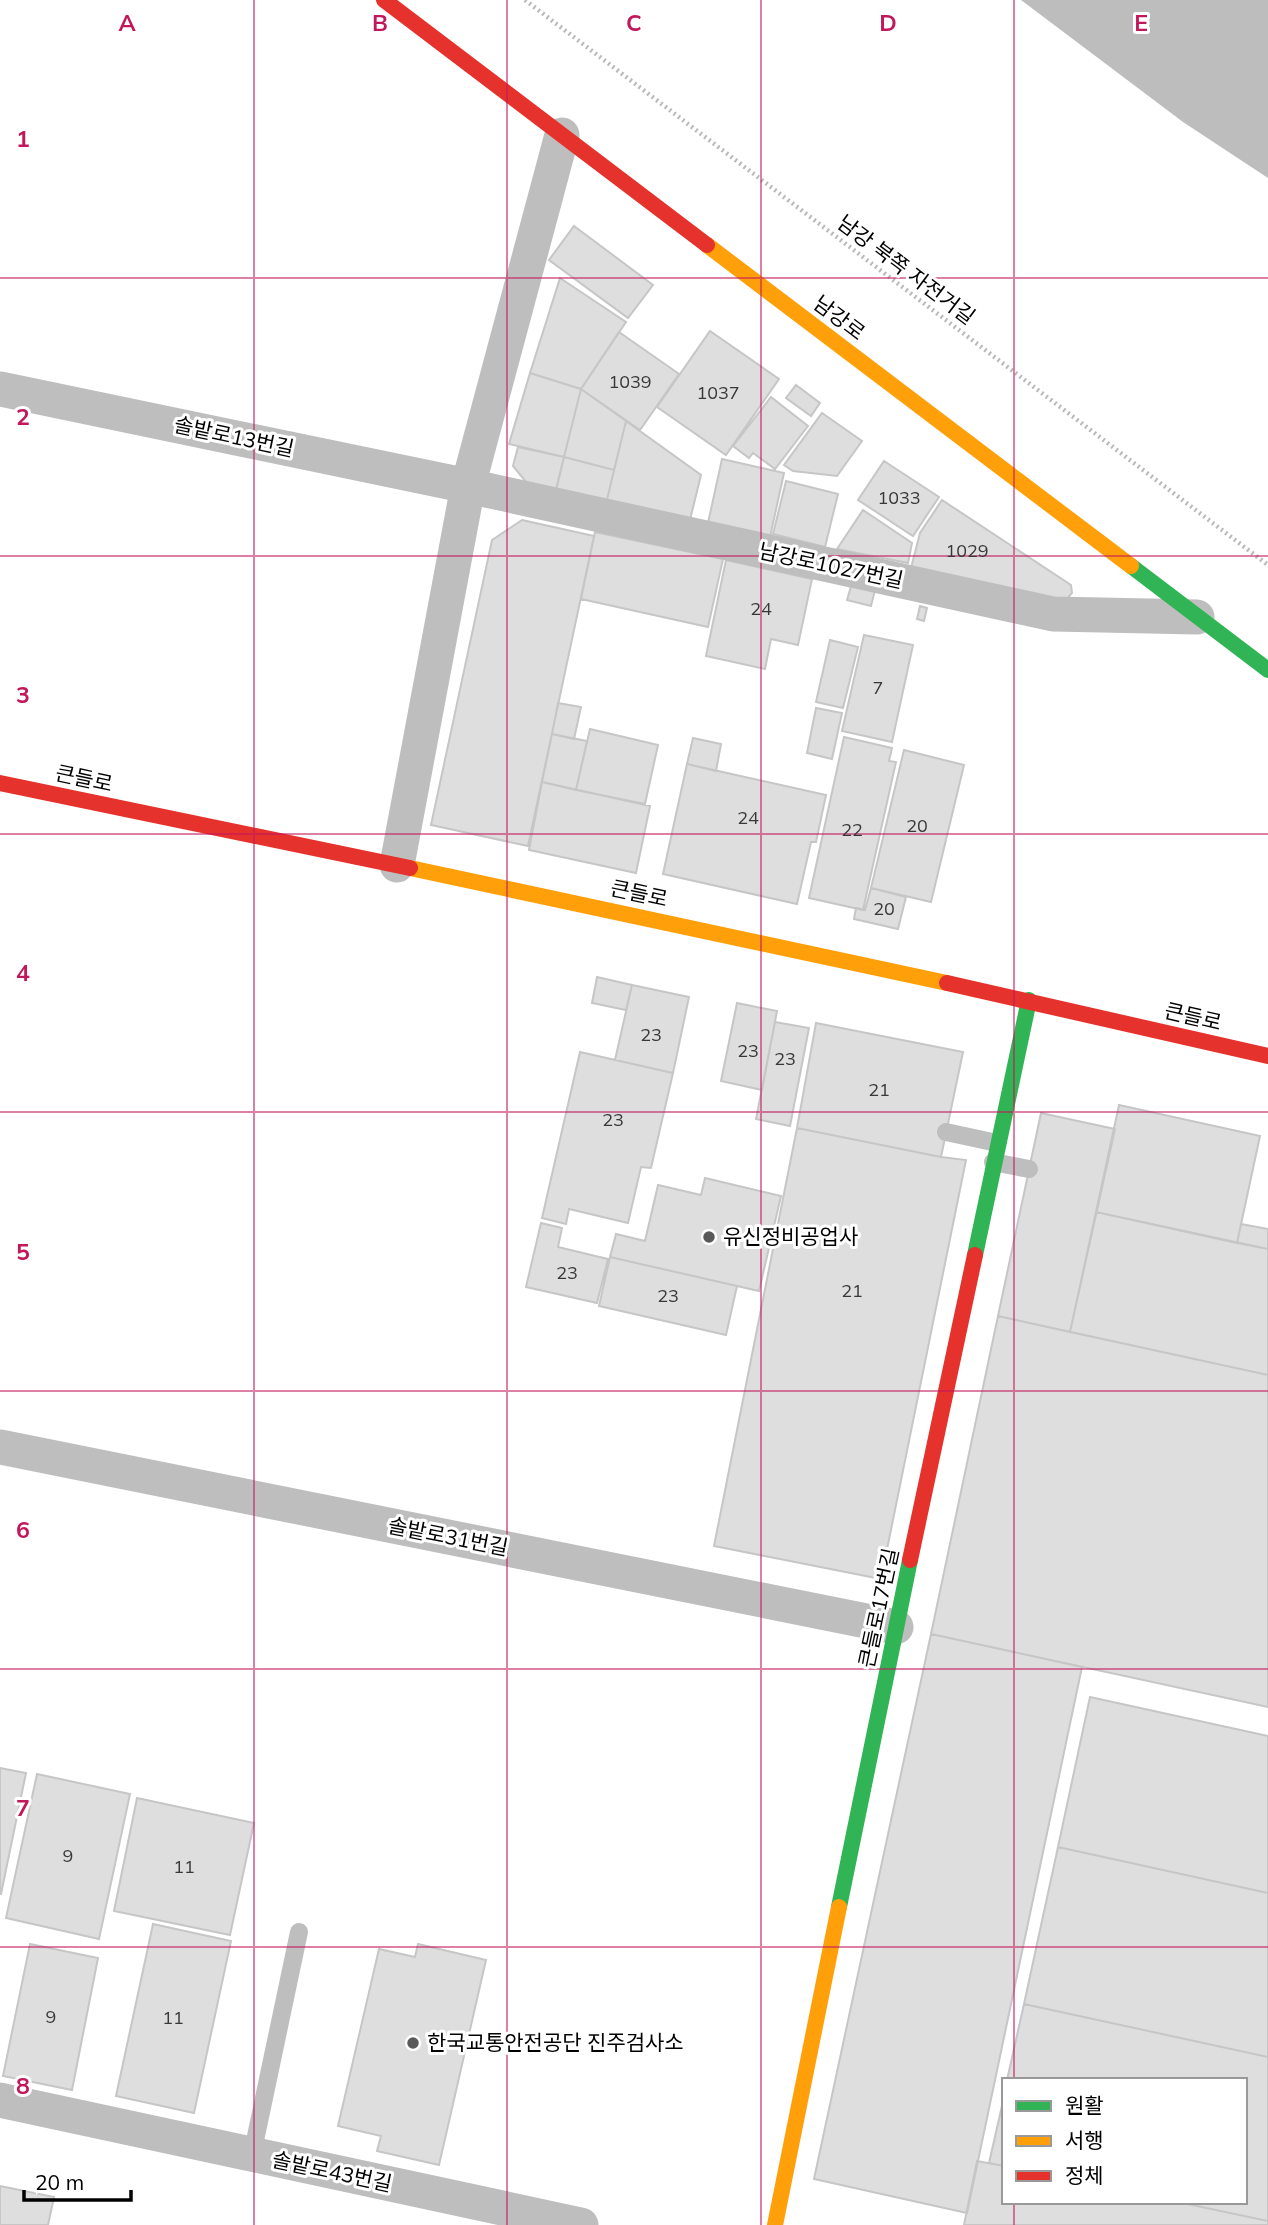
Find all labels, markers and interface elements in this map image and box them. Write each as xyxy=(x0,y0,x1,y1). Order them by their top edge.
text: A xyxy=(118,8,136,37)
text: B xyxy=(372,8,388,37)
text: C xyxy=(626,8,642,37)
text: D xyxy=(879,8,897,37)
text: E xyxy=(1134,8,1148,37)
text: 1 xyxy=(16,124,30,153)
street label: 남강 북쪽 자전거길 xyxy=(833,209,981,329)
street label: 남강로 xyxy=(809,289,871,345)
house number: 1039 xyxy=(608,370,652,393)
house number: 1037 xyxy=(696,381,740,404)
text: 2 xyxy=(16,402,30,431)
street label: 솔밭로13번길 xyxy=(172,411,296,461)
house number: 1033 xyxy=(877,486,921,509)
street label: 남강로1027번길 xyxy=(757,537,906,593)
house number: 1029 xyxy=(945,539,989,562)
house number: 24 xyxy=(750,597,772,620)
house number: 7 xyxy=(873,676,883,699)
text: 3 xyxy=(16,680,30,709)
street label: 큰들로 xyxy=(53,759,115,797)
house number: 24 xyxy=(737,806,759,829)
house number: 20 xyxy=(906,814,928,837)
house number: 22 xyxy=(841,818,863,841)
street label: 큰들로 xyxy=(608,874,670,912)
house number: 20 xyxy=(873,897,895,920)
text: 4 xyxy=(16,958,30,987)
street label: 큰들로 xyxy=(1162,997,1224,1035)
house number: 23 xyxy=(640,1023,662,1046)
house number: 23 xyxy=(737,1039,759,1062)
house number: 23 xyxy=(774,1047,796,1070)
house number: 21 xyxy=(868,1078,890,1101)
house number: 23 xyxy=(602,1108,624,1131)
place label: 유신정비공업사 xyxy=(723,1223,858,1249)
marker: 유신정비공업사 xyxy=(701,1229,717,1245)
text: 5 xyxy=(16,1237,30,1266)
house number: 23 xyxy=(556,1261,578,1284)
house number: 21 xyxy=(841,1279,863,1302)
house number: 23 xyxy=(657,1284,679,1307)
street label: 솔밭로31번길 xyxy=(386,1512,510,1560)
text: 6 xyxy=(16,1515,30,1544)
street label: 큰들로17번길 xyxy=(853,1546,903,1670)
text: 7 xyxy=(16,1793,30,1822)
house number: 9 xyxy=(63,1844,73,1867)
house number: 11 xyxy=(173,1855,195,1878)
house number: 9 xyxy=(46,2005,56,2028)
house number: 11 xyxy=(162,2006,184,2029)
place label: 한국교통안전공단 진주검사소 xyxy=(427,2029,684,2055)
marker: 한국교통안전공단 진주검사소 xyxy=(405,2035,421,2051)
text: 8 xyxy=(16,2071,30,2100)
legend xyxy=(1002,2078,1247,2204)
text: 원활 xyxy=(1065,2092,1104,2118)
text: 서행 xyxy=(1065,2127,1104,2153)
street label: 솔밭로43번길 xyxy=(270,2146,394,2196)
scale bar xyxy=(24,2158,131,2202)
text: 정체 xyxy=(1065,2162,1104,2188)
text: 20 m xyxy=(35,2169,84,2195)

